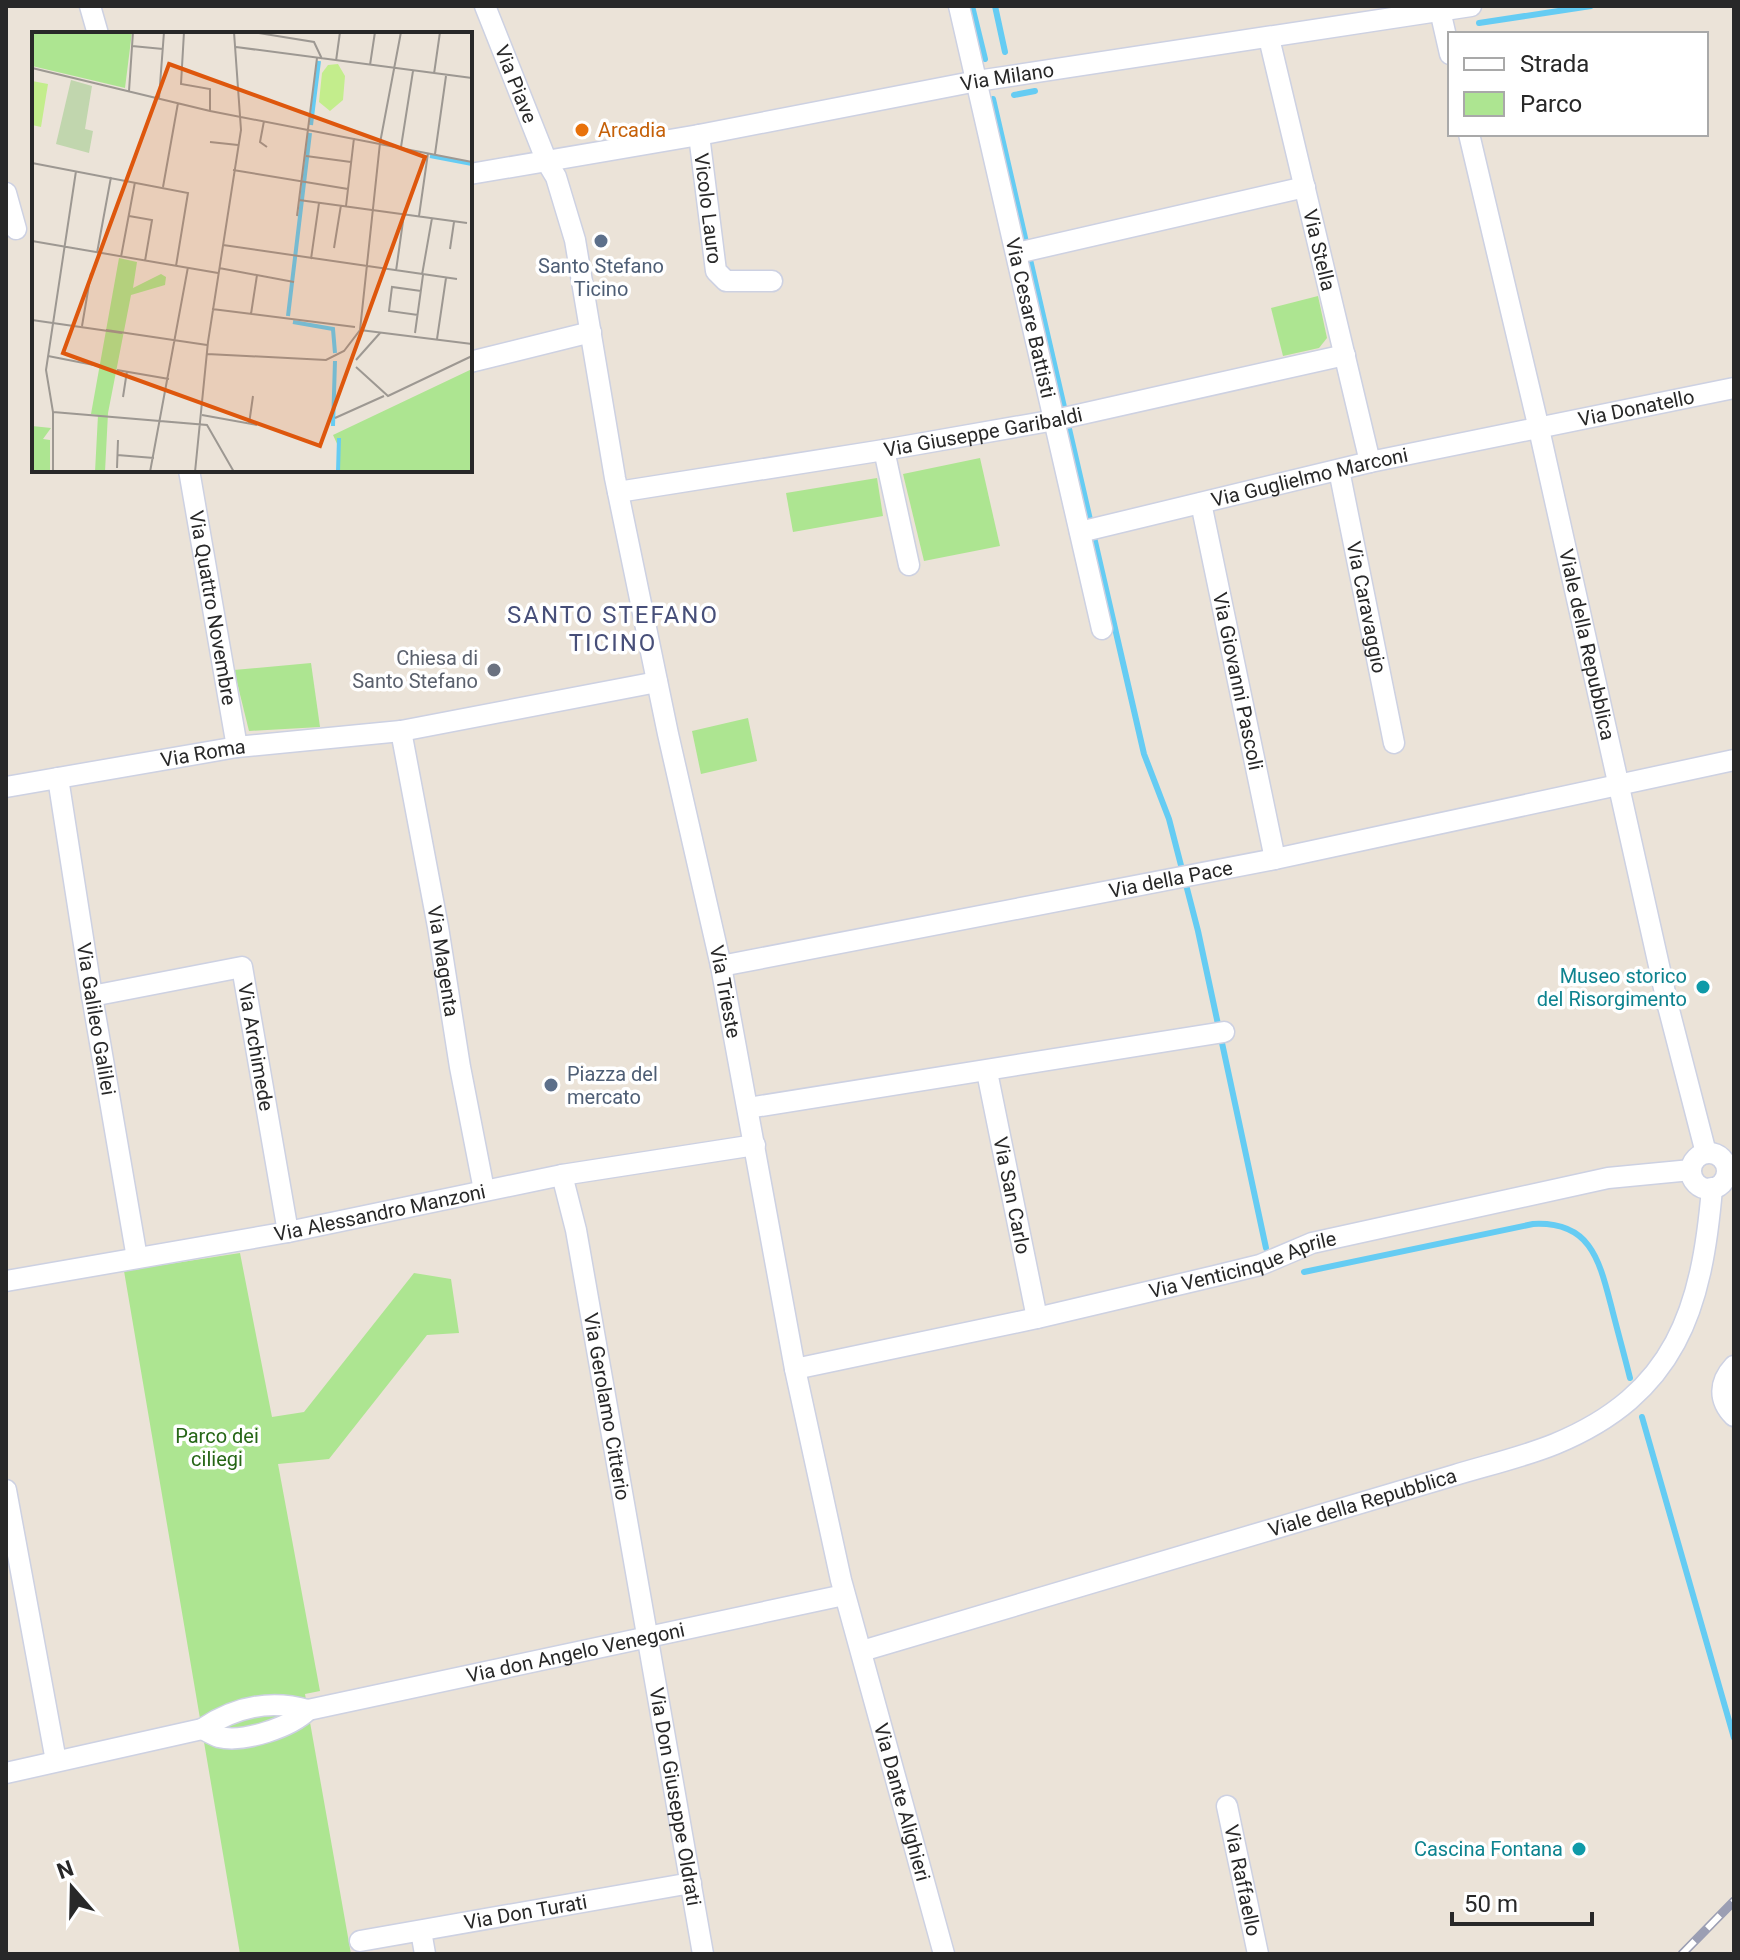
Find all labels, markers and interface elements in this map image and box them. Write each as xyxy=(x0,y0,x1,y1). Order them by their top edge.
inset map xyxy=(32,32,472,472)
legend xyxy=(1448,32,1708,136)
street label: Via Piave xyxy=(490,42,542,127)
text: Strada xyxy=(1520,50,1589,78)
street label: Via Milano xyxy=(959,57,1055,96)
text: Parco xyxy=(1520,90,1582,118)
place label: Arcadia xyxy=(598,118,666,142)
marker: Arcadia xyxy=(573,121,591,139)
street label: Vicolo Lauro xyxy=(689,152,727,265)
street label: Via Stella xyxy=(1298,207,1341,293)
marker: Santo Stefano Ticino xyxy=(592,232,610,250)
street label: Via Cesare Battisti xyxy=(1001,235,1061,400)
place label: Santo Stefano Ticino xyxy=(538,254,664,301)
street label: Via Donatello xyxy=(1576,384,1697,431)
street label: Via Giuseppe Garibaldi xyxy=(882,402,1085,462)
street label: Via Guglielmo Marconi xyxy=(1209,443,1410,512)
street label: Via Quattro Novembre xyxy=(184,509,242,707)
street label: Via Caravaggio xyxy=(1342,539,1392,675)
street label: Viale della Repubblica xyxy=(1554,547,1620,742)
street label: Via Giovanni Pascoli xyxy=(1208,590,1268,772)
district label: SANTO STEFANO TICINO xyxy=(507,601,719,657)
place label: Chiesa di Santo Stefano xyxy=(352,646,478,693)
marker: Chiesa di Santo Stefano xyxy=(485,661,503,679)
street label: Via Roma xyxy=(159,734,247,772)
street label: Via della Pace xyxy=(1107,855,1235,903)
street label: Via Magenta xyxy=(422,904,464,1018)
street label: Via Galileo Galilei xyxy=(72,941,121,1097)
street label: Via Trieste xyxy=(705,943,746,1040)
place label: Museo storico del Risorgimento xyxy=(1537,964,1687,1011)
marker: Museo storico del Risorgimento xyxy=(1694,978,1712,996)
street label: Via Archimede xyxy=(233,981,279,1113)
place label: Piazza del mercato xyxy=(567,1062,658,1109)
marker: Piazza del mercato xyxy=(542,1076,560,1094)
street label: Via San Carlo xyxy=(988,1135,1036,1256)
street label: Via Alessandro Manzoni xyxy=(272,1179,488,1246)
street label: Via Venticinque Aprile xyxy=(1147,1226,1338,1303)
street label: Via Gerolamo Citterio xyxy=(579,1311,635,1502)
park label: Parco dei ciliegi xyxy=(175,1424,259,1471)
street label: Viale della Repubblica xyxy=(1265,1463,1459,1542)
street label: Via don Angelo Venegoni xyxy=(464,1618,687,1688)
street label: Via Don Giuseppe Oldrati xyxy=(644,1686,706,1908)
street label: Via Dante Alighieri xyxy=(869,1720,935,1884)
street label: Via Raffaello xyxy=(1219,1823,1266,1938)
place label: Cascina Fontana xyxy=(1414,1837,1563,1861)
marker: Cascina Fontana xyxy=(1570,1840,1588,1858)
north arrow xyxy=(32,1848,112,1928)
text: N xyxy=(54,1855,77,1884)
scale bar xyxy=(1452,1876,1592,1926)
street label: Via Don Turati xyxy=(462,1889,589,1935)
text: 50 m xyxy=(1464,1890,1518,1918)

